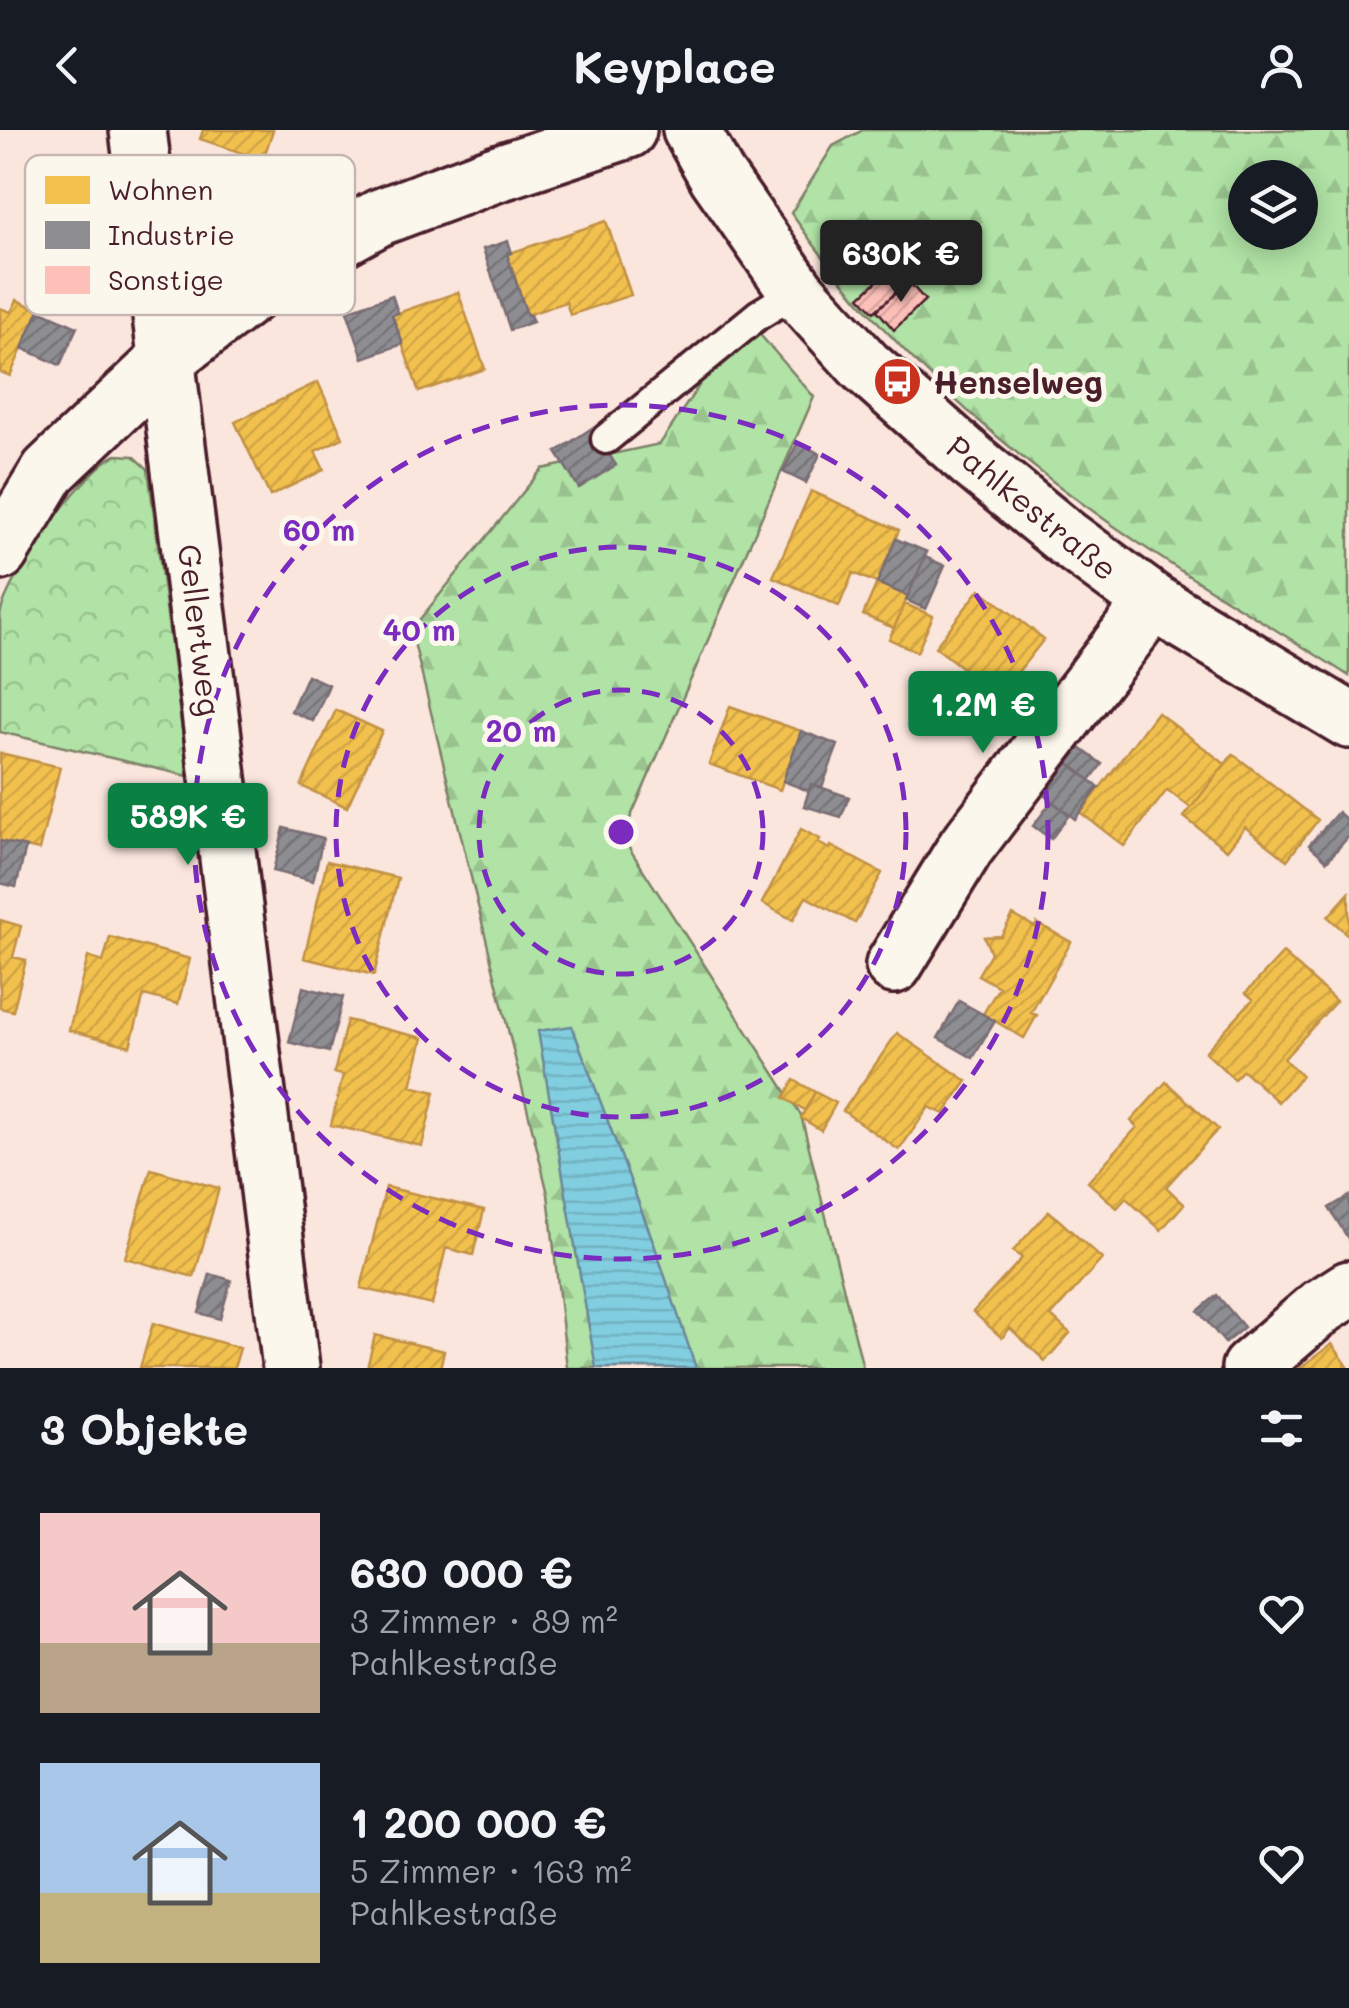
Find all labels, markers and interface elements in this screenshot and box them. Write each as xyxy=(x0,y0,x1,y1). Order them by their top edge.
text: Keyplace xyxy=(573,36,776,94)
icon: back xyxy=(40,38,95,93)
icon: person xyxy=(1254,38,1309,93)
legend xyxy=(25,155,355,315)
map controls xyxy=(1228,160,1318,250)
button: layers xyxy=(1228,160,1318,250)
text: Wohnen xyxy=(108,171,213,207)
text: Industrie xyxy=(108,216,235,252)
pin: 630K € xyxy=(820,220,982,305)
text: 630K € xyxy=(842,231,960,273)
text: Sonstige xyxy=(108,261,224,297)
bus stop icon: Henselweg xyxy=(872,355,924,407)
place label: Henselweg xyxy=(933,360,1103,402)
street label: Pahlkestraße xyxy=(939,425,1127,589)
text: 60 m xyxy=(283,509,355,549)
street label: Gellertweg xyxy=(170,542,232,718)
text: 40 m xyxy=(383,609,455,649)
pin: 1.2M € xyxy=(902,671,1064,756)
text: 1.2M € xyxy=(930,682,1036,724)
text: 20 m xyxy=(486,710,556,750)
pin: 589K € xyxy=(107,783,269,868)
text: 589K € xyxy=(130,794,246,836)
centre of rings xyxy=(603,814,639,850)
text: 3 Objekte xyxy=(40,1401,248,1456)
icon: filters xyxy=(1254,1401,1309,1456)
text: 630 000 € xyxy=(350,1544,573,1599)
icon: home xyxy=(120,1553,240,1673)
icon: heart xyxy=(1254,1586,1309,1641)
text: 3 Zimmer · 89 m² xyxy=(350,1599,618,1641)
text: Pahlkestraße xyxy=(350,1641,558,1683)
text: 1 200 000 € xyxy=(350,1794,607,1849)
icon: home xyxy=(120,1803,240,1923)
icon: heart xyxy=(1254,1836,1309,1891)
text: 5 Zimmer · 163 m² xyxy=(350,1849,632,1891)
text: Pahlkestraße xyxy=(350,1891,558,1933)

